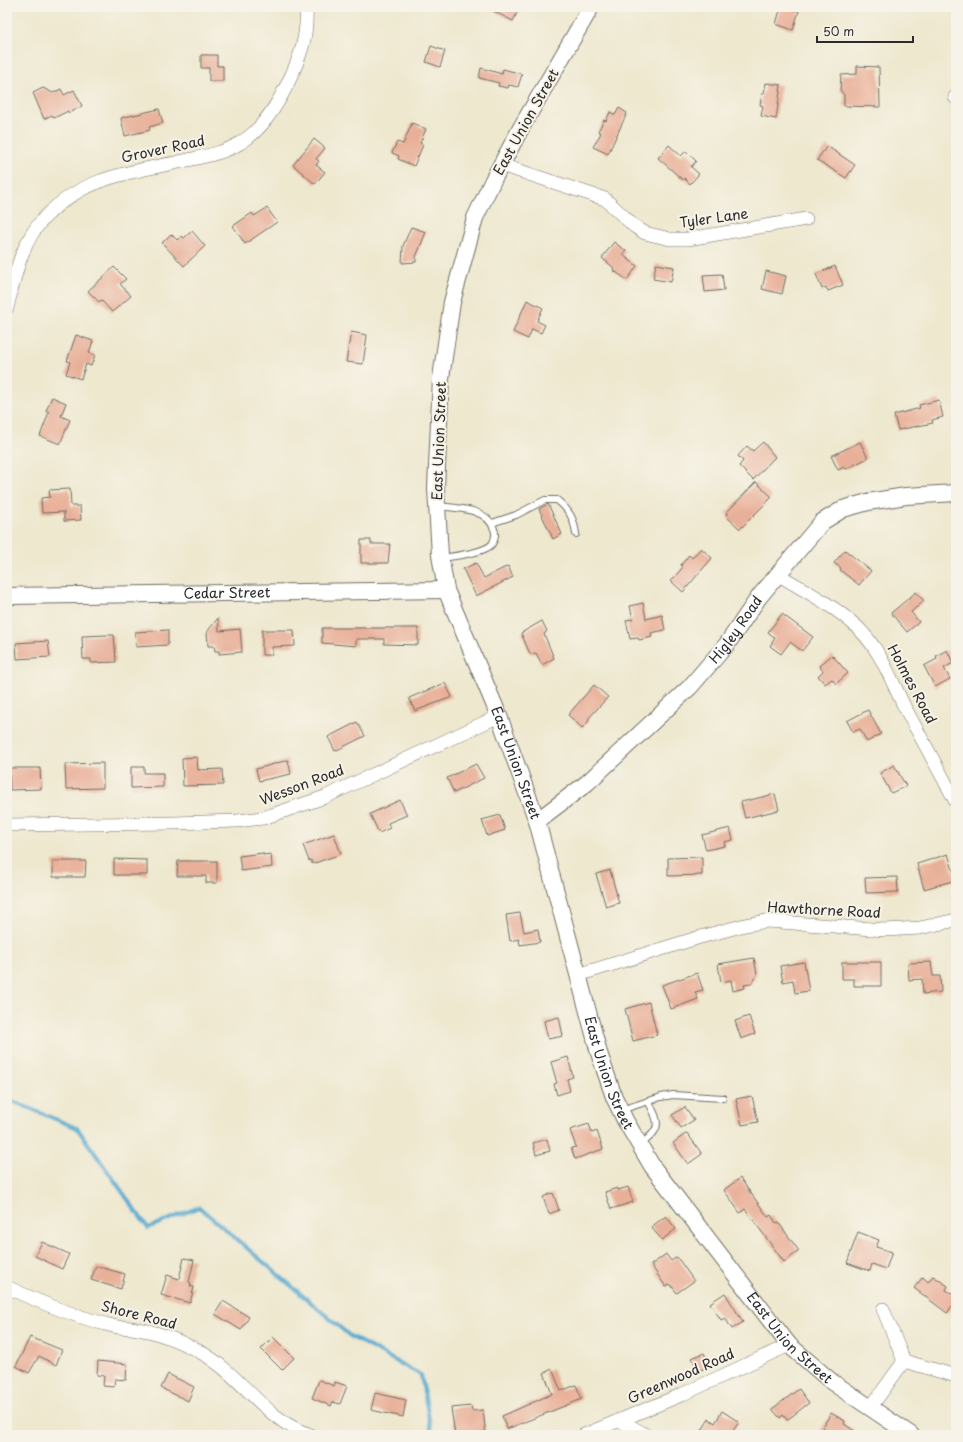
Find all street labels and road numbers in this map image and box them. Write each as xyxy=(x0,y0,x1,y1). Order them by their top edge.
street label: East Union Street xyxy=(488,65,564,179)
street label: Grover Road xyxy=(119,129,207,168)
street label: Tyler Lane xyxy=(678,202,750,233)
street label: East Union Street xyxy=(426,381,451,501)
street label: Cedar Street xyxy=(183,581,271,604)
street label: Higley Road xyxy=(704,591,767,668)
street label: Holmes Road xyxy=(883,640,942,727)
street label: East Union Street xyxy=(486,703,547,822)
street label: Wesson Road xyxy=(257,759,347,810)
street label: Hawthorne Road xyxy=(767,896,881,923)
street label: East Union Street xyxy=(580,1014,639,1133)
street label: East Union Street xyxy=(742,1287,838,1388)
street label: Shore Road xyxy=(99,1295,179,1334)
street label: Greenwood Road xyxy=(624,1343,738,1409)

